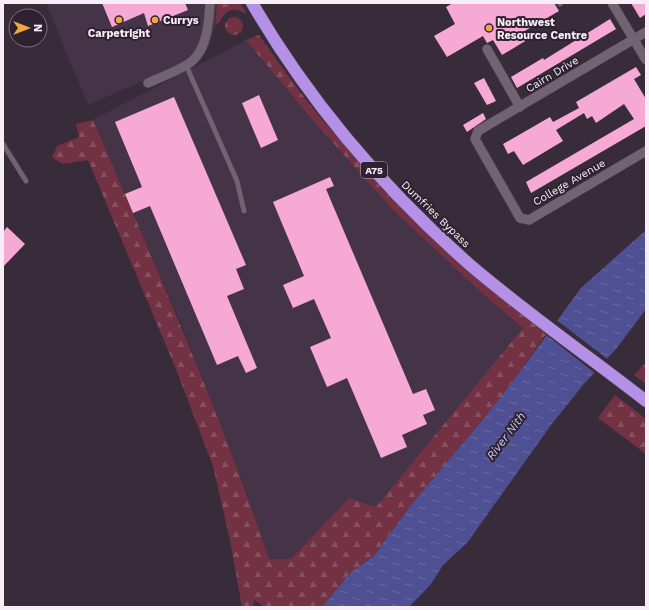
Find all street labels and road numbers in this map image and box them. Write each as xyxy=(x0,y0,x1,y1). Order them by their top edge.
street label: Cairn Drive xyxy=(524,54,581,95)
street label: College Avenue xyxy=(531,156,608,208)
road number: A75 xyxy=(361,162,387,178)
street label: Dumfries Bypass xyxy=(399,178,473,251)

